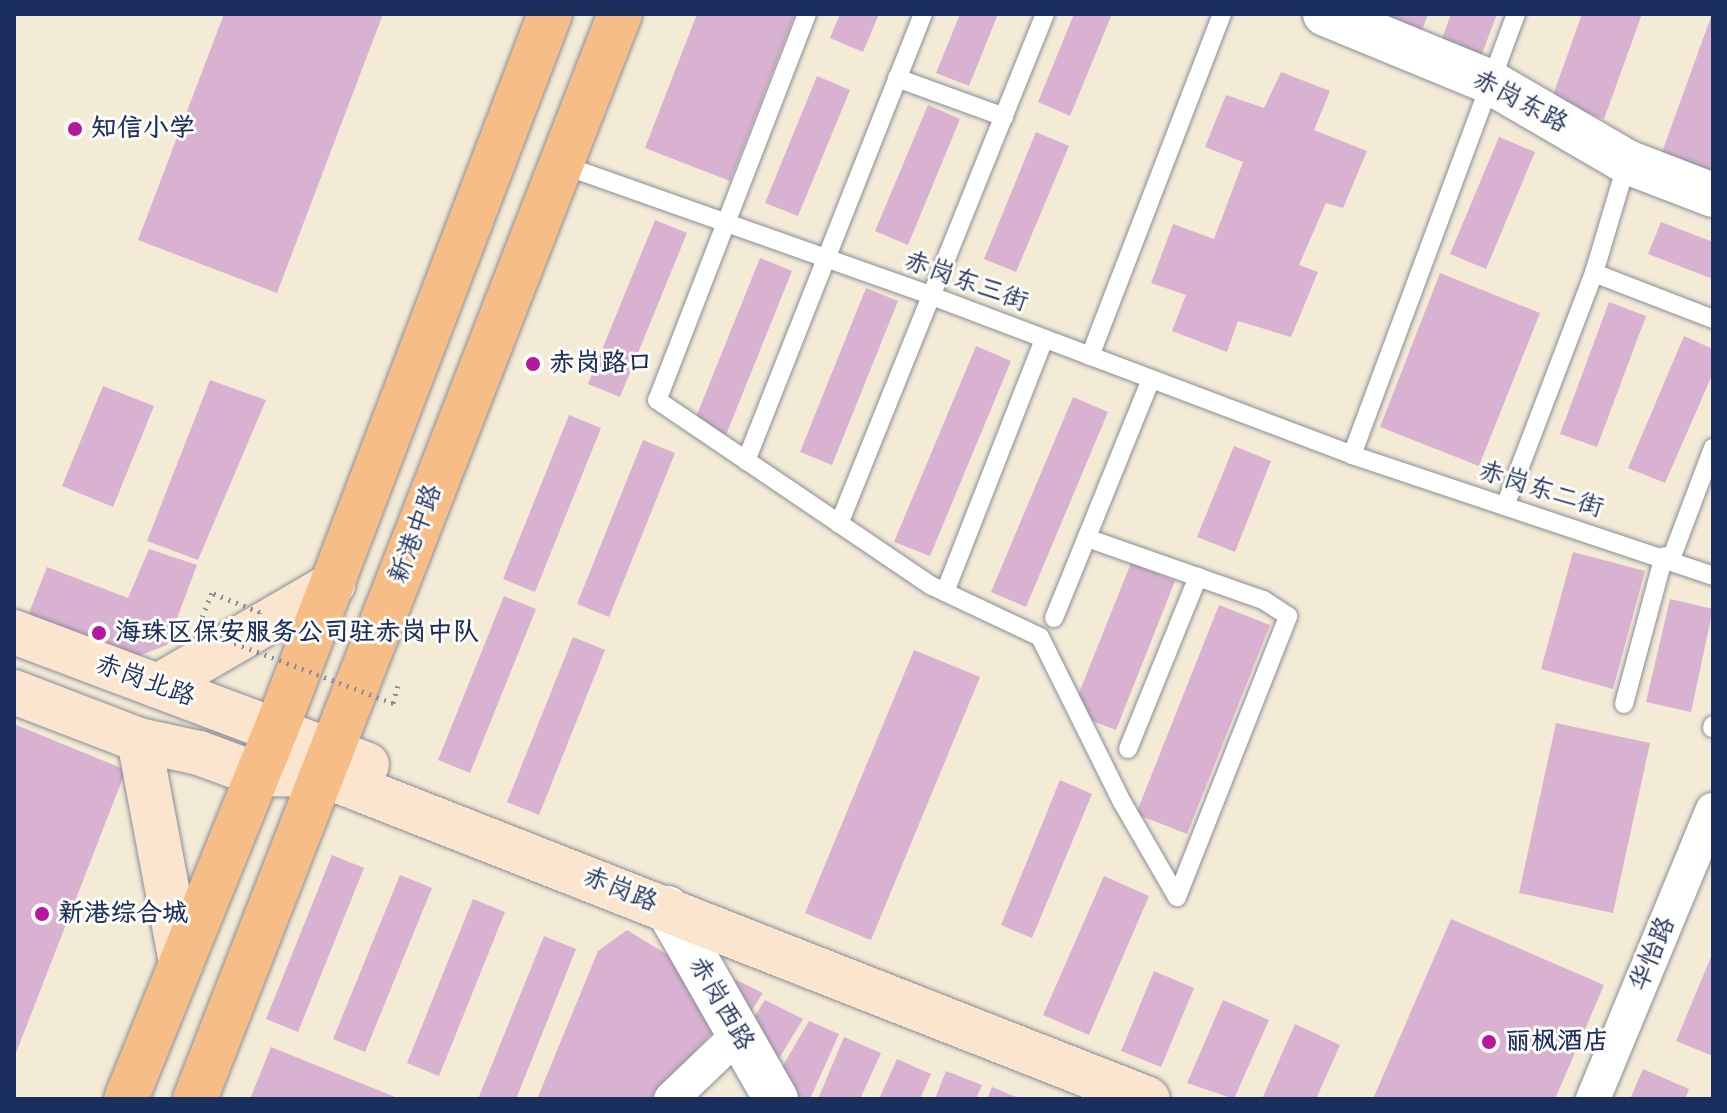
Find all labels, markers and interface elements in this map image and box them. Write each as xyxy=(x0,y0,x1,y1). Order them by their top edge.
street label: 赤岗东路 xyxy=(1467,64,1573,140)
place label: 知信小学 xyxy=(91,113,195,145)
marker: 知信小学 xyxy=(66,120,84,138)
street label: 赤岗东三街 xyxy=(900,245,1032,319)
place label: 赤岗路口 xyxy=(549,348,653,380)
marker: 赤岗路口 xyxy=(524,355,542,373)
street label: 赤岗东二街 xyxy=(1474,455,1608,525)
street label: 新港中路 xyxy=(383,480,449,588)
place label: 海珠区保安服务公司驻赤岗中队 xyxy=(115,617,479,649)
marker: 海珠区保安服务公司驻赤岗中队 xyxy=(90,624,108,642)
street label: 赤岗北路 xyxy=(91,649,199,713)
street label: 赤岗路 xyxy=(578,861,662,919)
place label: 新港综合城 xyxy=(58,898,188,930)
marker: 新港综合城 xyxy=(33,905,51,923)
street label: 华怡路 xyxy=(1623,912,1683,996)
street label: 赤岗西路 xyxy=(681,951,761,1057)
place label: 丽枫酒店 xyxy=(1505,1026,1609,1058)
marker: 丽枫酒店 xyxy=(1480,1033,1498,1051)

